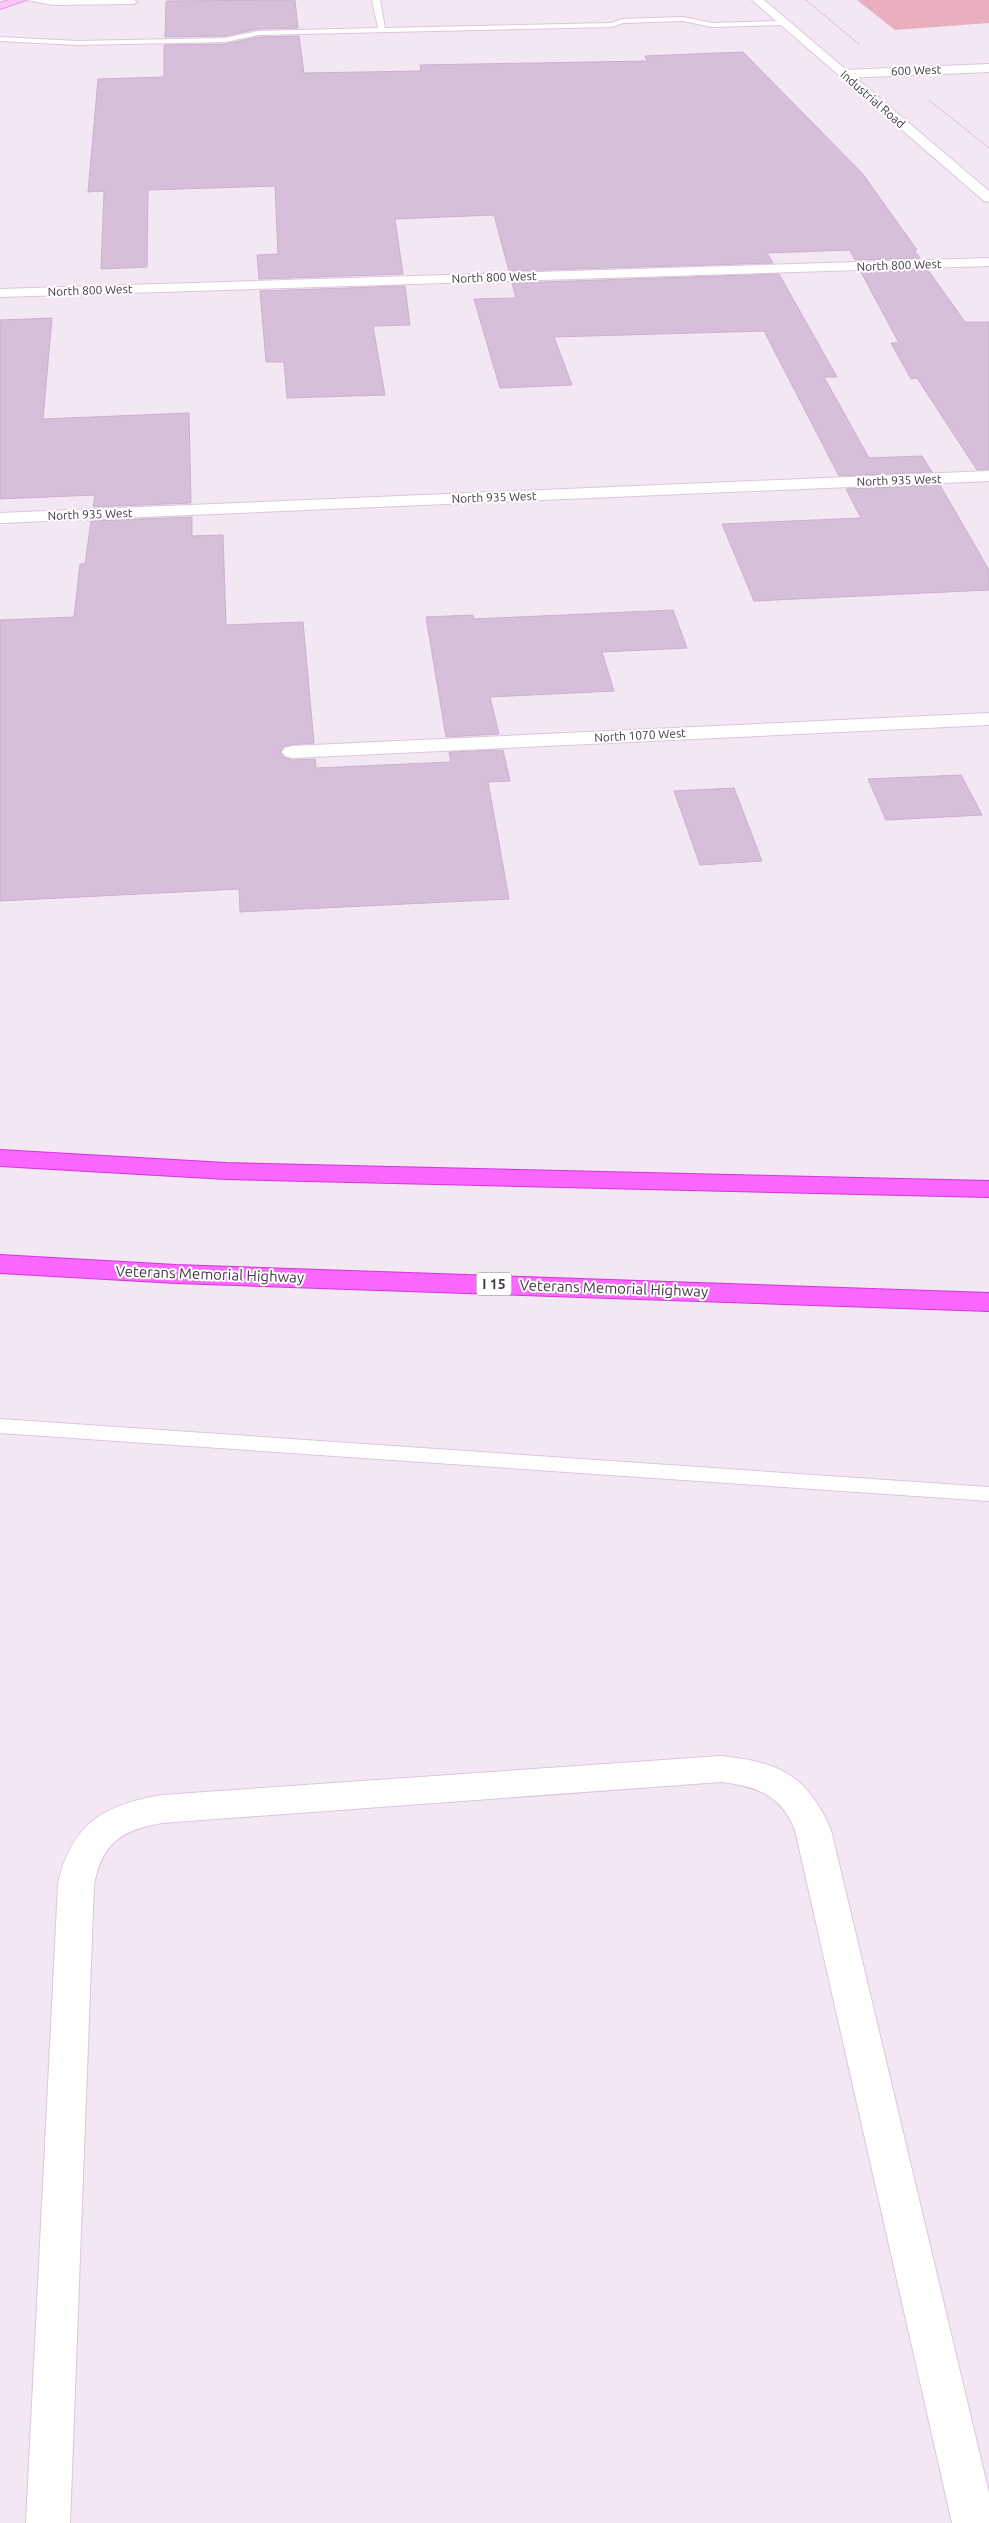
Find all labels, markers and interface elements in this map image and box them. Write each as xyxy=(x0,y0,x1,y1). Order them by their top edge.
street label: 600 West xyxy=(891,63,942,77)
street label: Industrial Road xyxy=(838,68,908,130)
street label: North 800 West xyxy=(856,257,942,273)
street label: North 800 West xyxy=(451,269,537,285)
street label: North 800 West xyxy=(47,282,133,298)
street label: North 935 West xyxy=(856,472,942,488)
street label: North 935 West xyxy=(451,489,537,505)
street label: North 935 West xyxy=(47,506,133,522)
street label: North 1070 West xyxy=(594,726,686,744)
street label: Veterans Memorial Highway xyxy=(115,1262,305,1286)
road number: I 15 xyxy=(476,1272,512,1296)
street label: Veterans Memorial Highway xyxy=(519,1276,709,1300)

